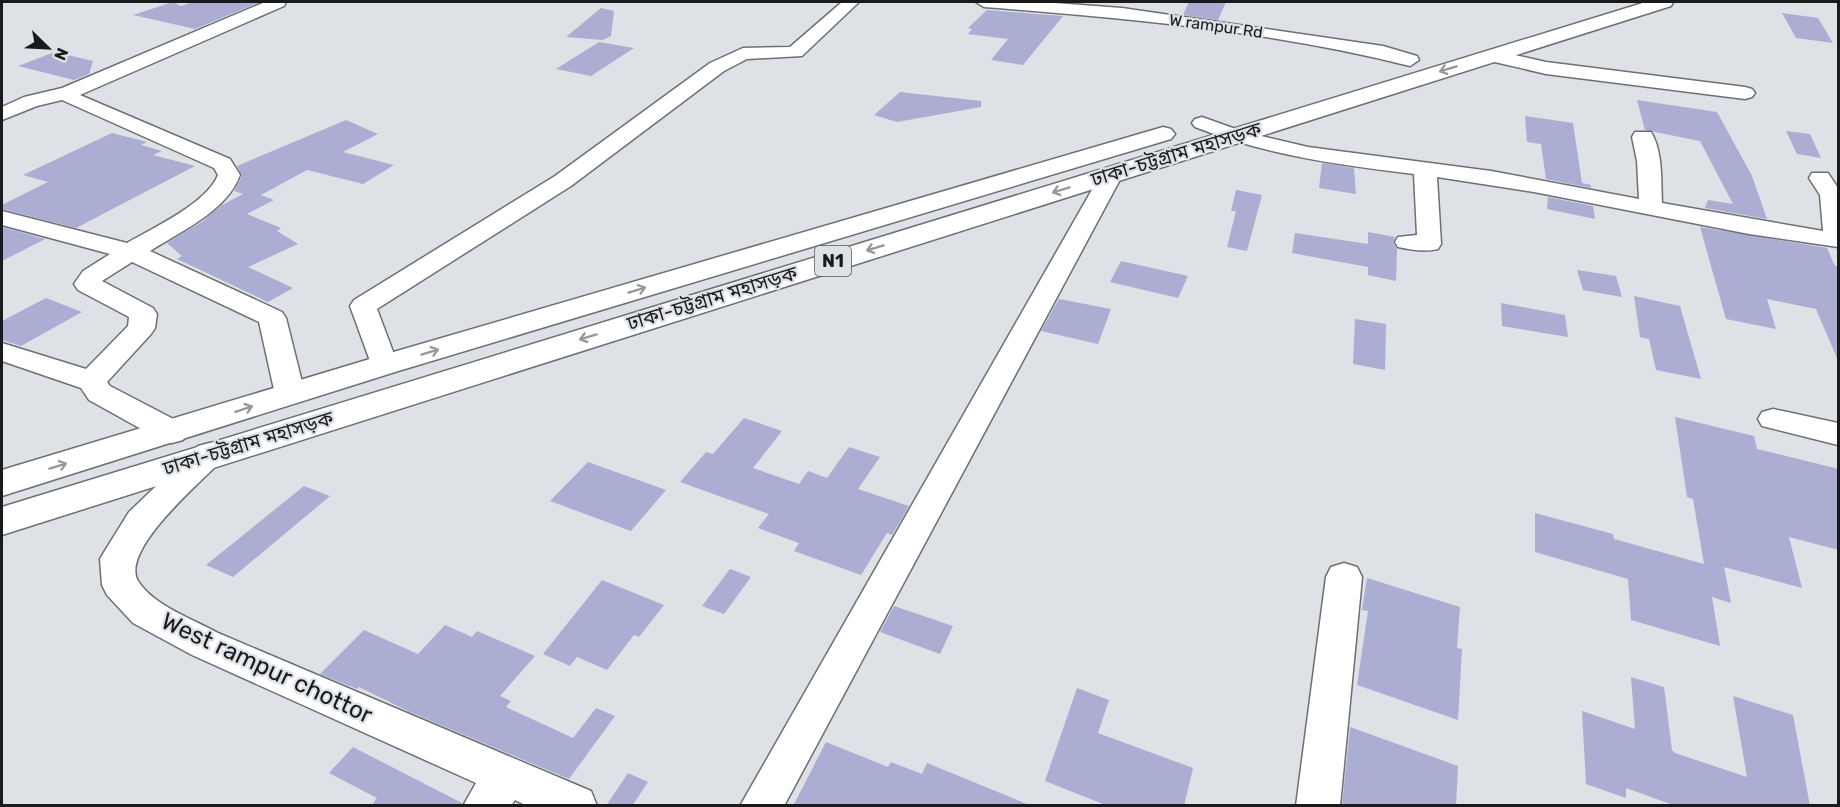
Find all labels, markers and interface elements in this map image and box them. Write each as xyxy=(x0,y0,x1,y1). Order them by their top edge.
street label: W rampur Rd xyxy=(1168,10,1264,42)
north arrow xyxy=(18,18,78,78)
text: N xyxy=(50,45,72,63)
one-way arrow xyxy=(1439,65,1458,76)
street label: ঢাকা-চট্টগ্রাম মহাসড়ক xyxy=(1087,116,1265,192)
one-way arrow xyxy=(1052,185,1071,196)
one-way arrow xyxy=(866,243,885,254)
road number: N1 xyxy=(815,246,851,276)
street label: ঢাকা-চট্টগ্রাম মহাসড়ক xyxy=(623,260,801,336)
one-way arrow xyxy=(627,284,646,295)
one-way arrow xyxy=(579,332,598,343)
one-way arrow xyxy=(420,346,439,357)
one-way arrow xyxy=(234,403,253,414)
street label: ঢাকা-চট্টগ্রাম মহাসড়ক xyxy=(159,405,337,481)
one-way arrow xyxy=(48,460,67,471)
street label: West rampur chottor xyxy=(157,607,377,729)

